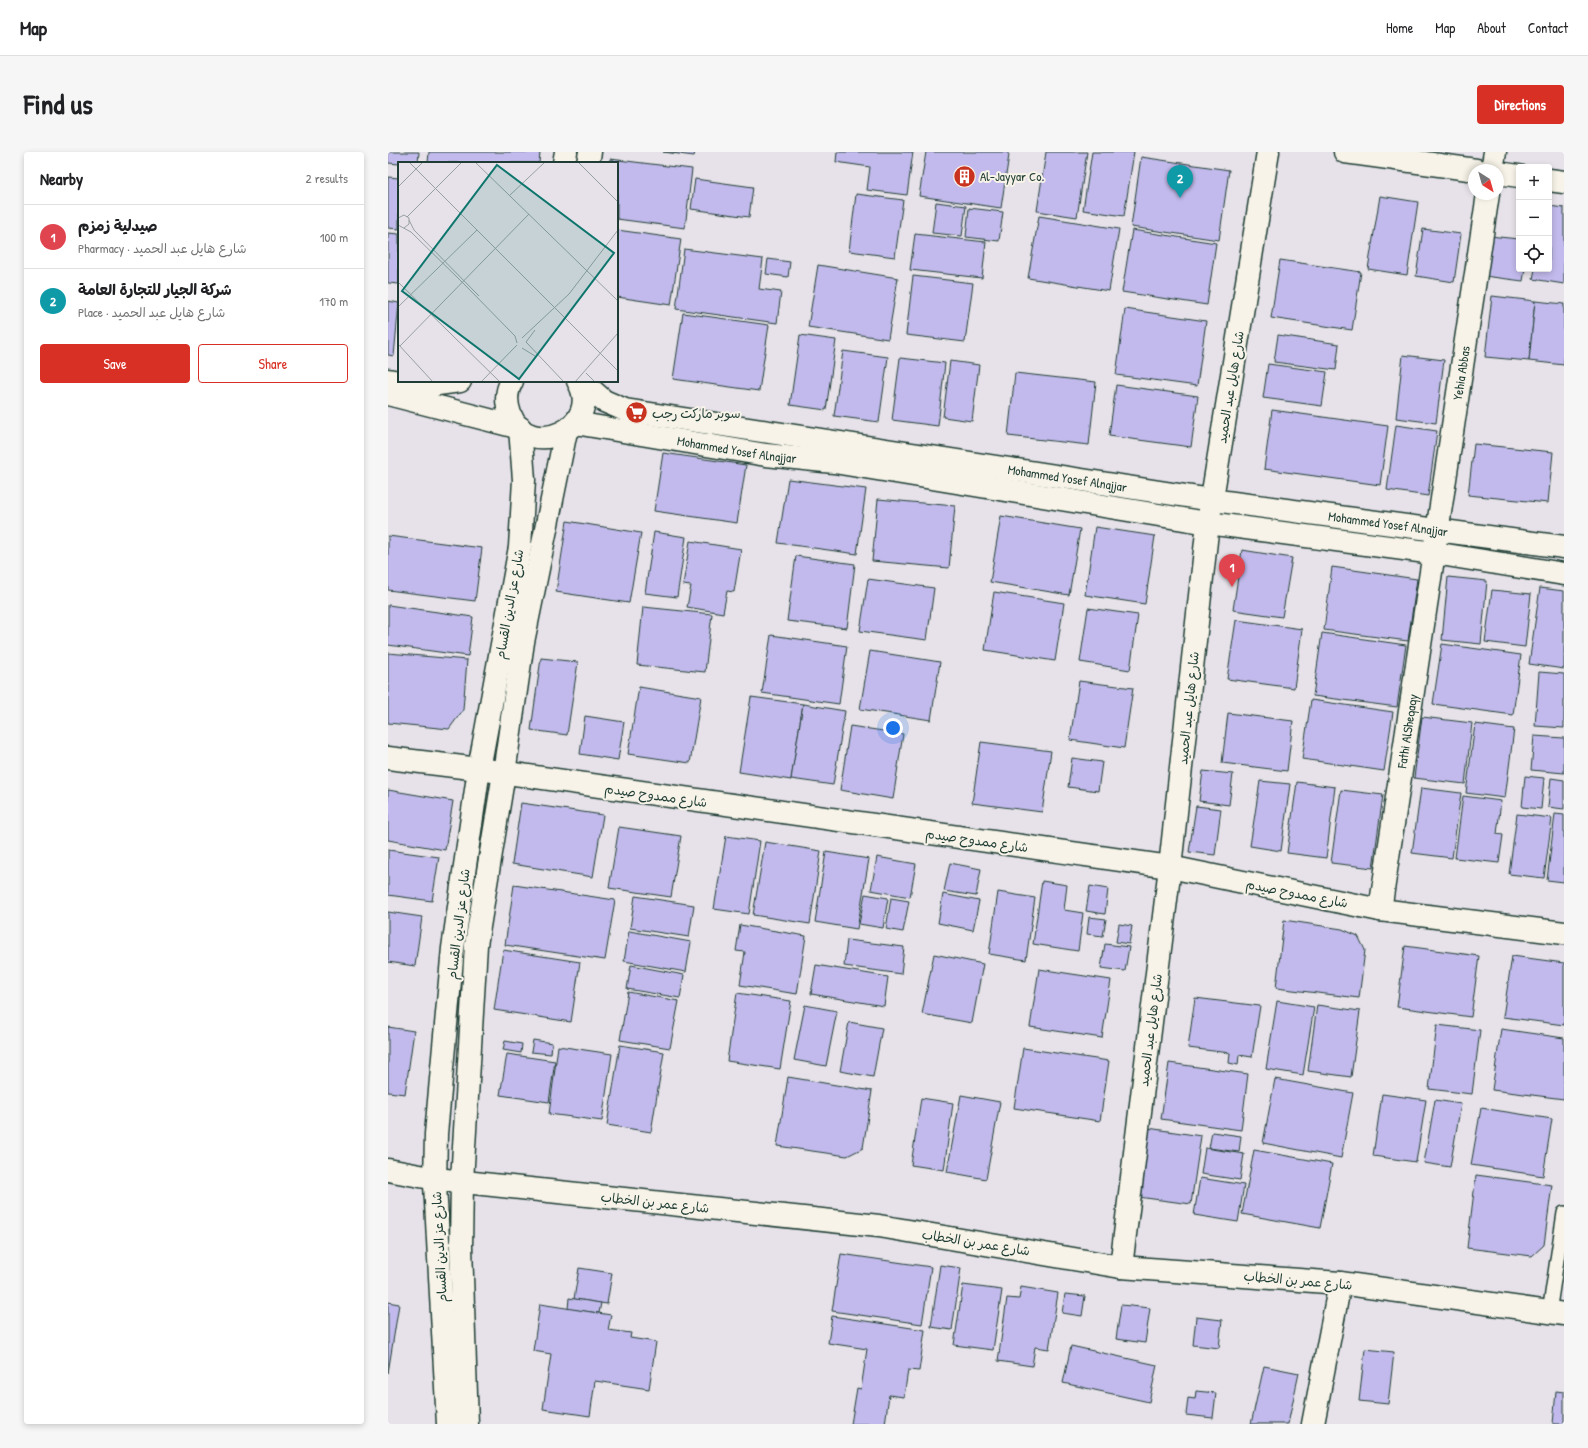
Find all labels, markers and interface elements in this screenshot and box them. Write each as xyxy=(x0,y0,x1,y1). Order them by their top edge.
text: Map xyxy=(20,15,47,41)
text: Home xyxy=(1386,18,1413,37)
text: Map xyxy=(1435,18,1455,37)
text: About xyxy=(1477,18,1506,37)
text: Contact xyxy=(1528,18,1568,37)
text: Find us xyxy=(24,85,93,123)
button: Directions xyxy=(1477,85,1564,124)
inset map xyxy=(398,162,618,382)
building icon: Al-Jayyar Co. xyxy=(951,163,977,189)
north arrow xyxy=(1468,164,1504,200)
map controls xyxy=(1516,164,1552,272)
button: + xyxy=(1516,164,1552,200)
pin: 2 xyxy=(1167,165,1193,198)
text: Nearby xyxy=(40,167,83,190)
place label: Al-Jayyar Co. xyxy=(980,167,1044,185)
text: 2 results xyxy=(306,169,348,187)
button: − xyxy=(1516,200,1552,236)
text: صيدلية زمزم xyxy=(78,215,158,236)
text: 1 xyxy=(51,228,55,246)
text: 100 m xyxy=(320,228,348,246)
button: locate xyxy=(1516,236,1552,272)
text: Pharmacy · شارع هايل عبد الحميد xyxy=(78,239,247,257)
text: شركة الجيار للتجارة العامة xyxy=(78,279,232,300)
text: 2 xyxy=(50,292,56,310)
text: 170 m xyxy=(319,292,348,310)
text: Place · شارع هايل عبد الحميد xyxy=(78,303,225,321)
street label: شارع هايل عبد الحميد xyxy=(1212,329,1249,445)
button: Save xyxy=(40,344,190,383)
button: Share xyxy=(198,344,348,383)
street label: Yehia Abbas xyxy=(1448,345,1474,401)
supermarket icon: سوبر ماركت رجب xyxy=(624,400,650,426)
place label: سوبر ماركت رجب xyxy=(652,404,740,422)
street label: Mohammed Yosef Alnajjar xyxy=(676,431,797,467)
street label: Mohammed Yosef Alnajjar xyxy=(1007,460,1128,496)
street label: Mohammed Yosef Alnajjar xyxy=(1327,507,1449,540)
street label: شارع عز الدين القسام xyxy=(490,548,530,661)
pin: 1 xyxy=(1219,554,1245,587)
street label: شارع هايل عبد الحميد xyxy=(1173,651,1204,766)
street label: Fathi AlSheqaqy xyxy=(1392,692,1422,770)
your location xyxy=(883,718,903,738)
street label: شارع ممدوح صيدم xyxy=(603,779,709,813)
street label: شارع ممدوح صيدم xyxy=(924,824,1030,858)
street label: شارع عز الدين القسام xyxy=(442,868,476,981)
street label: شارع ممدوح صيدم xyxy=(1244,874,1350,914)
street label: شارع هايل عبد الحميد xyxy=(1134,972,1167,1088)
street label: شارع عمر بن الخطاب xyxy=(600,1187,710,1218)
street label: شارع عز الدين القسام xyxy=(427,1191,453,1303)
street label: شارع عمر بن الخطاب xyxy=(921,1225,1031,1260)
street label: شارع عمر بن الخطاب xyxy=(1243,1266,1353,1295)

